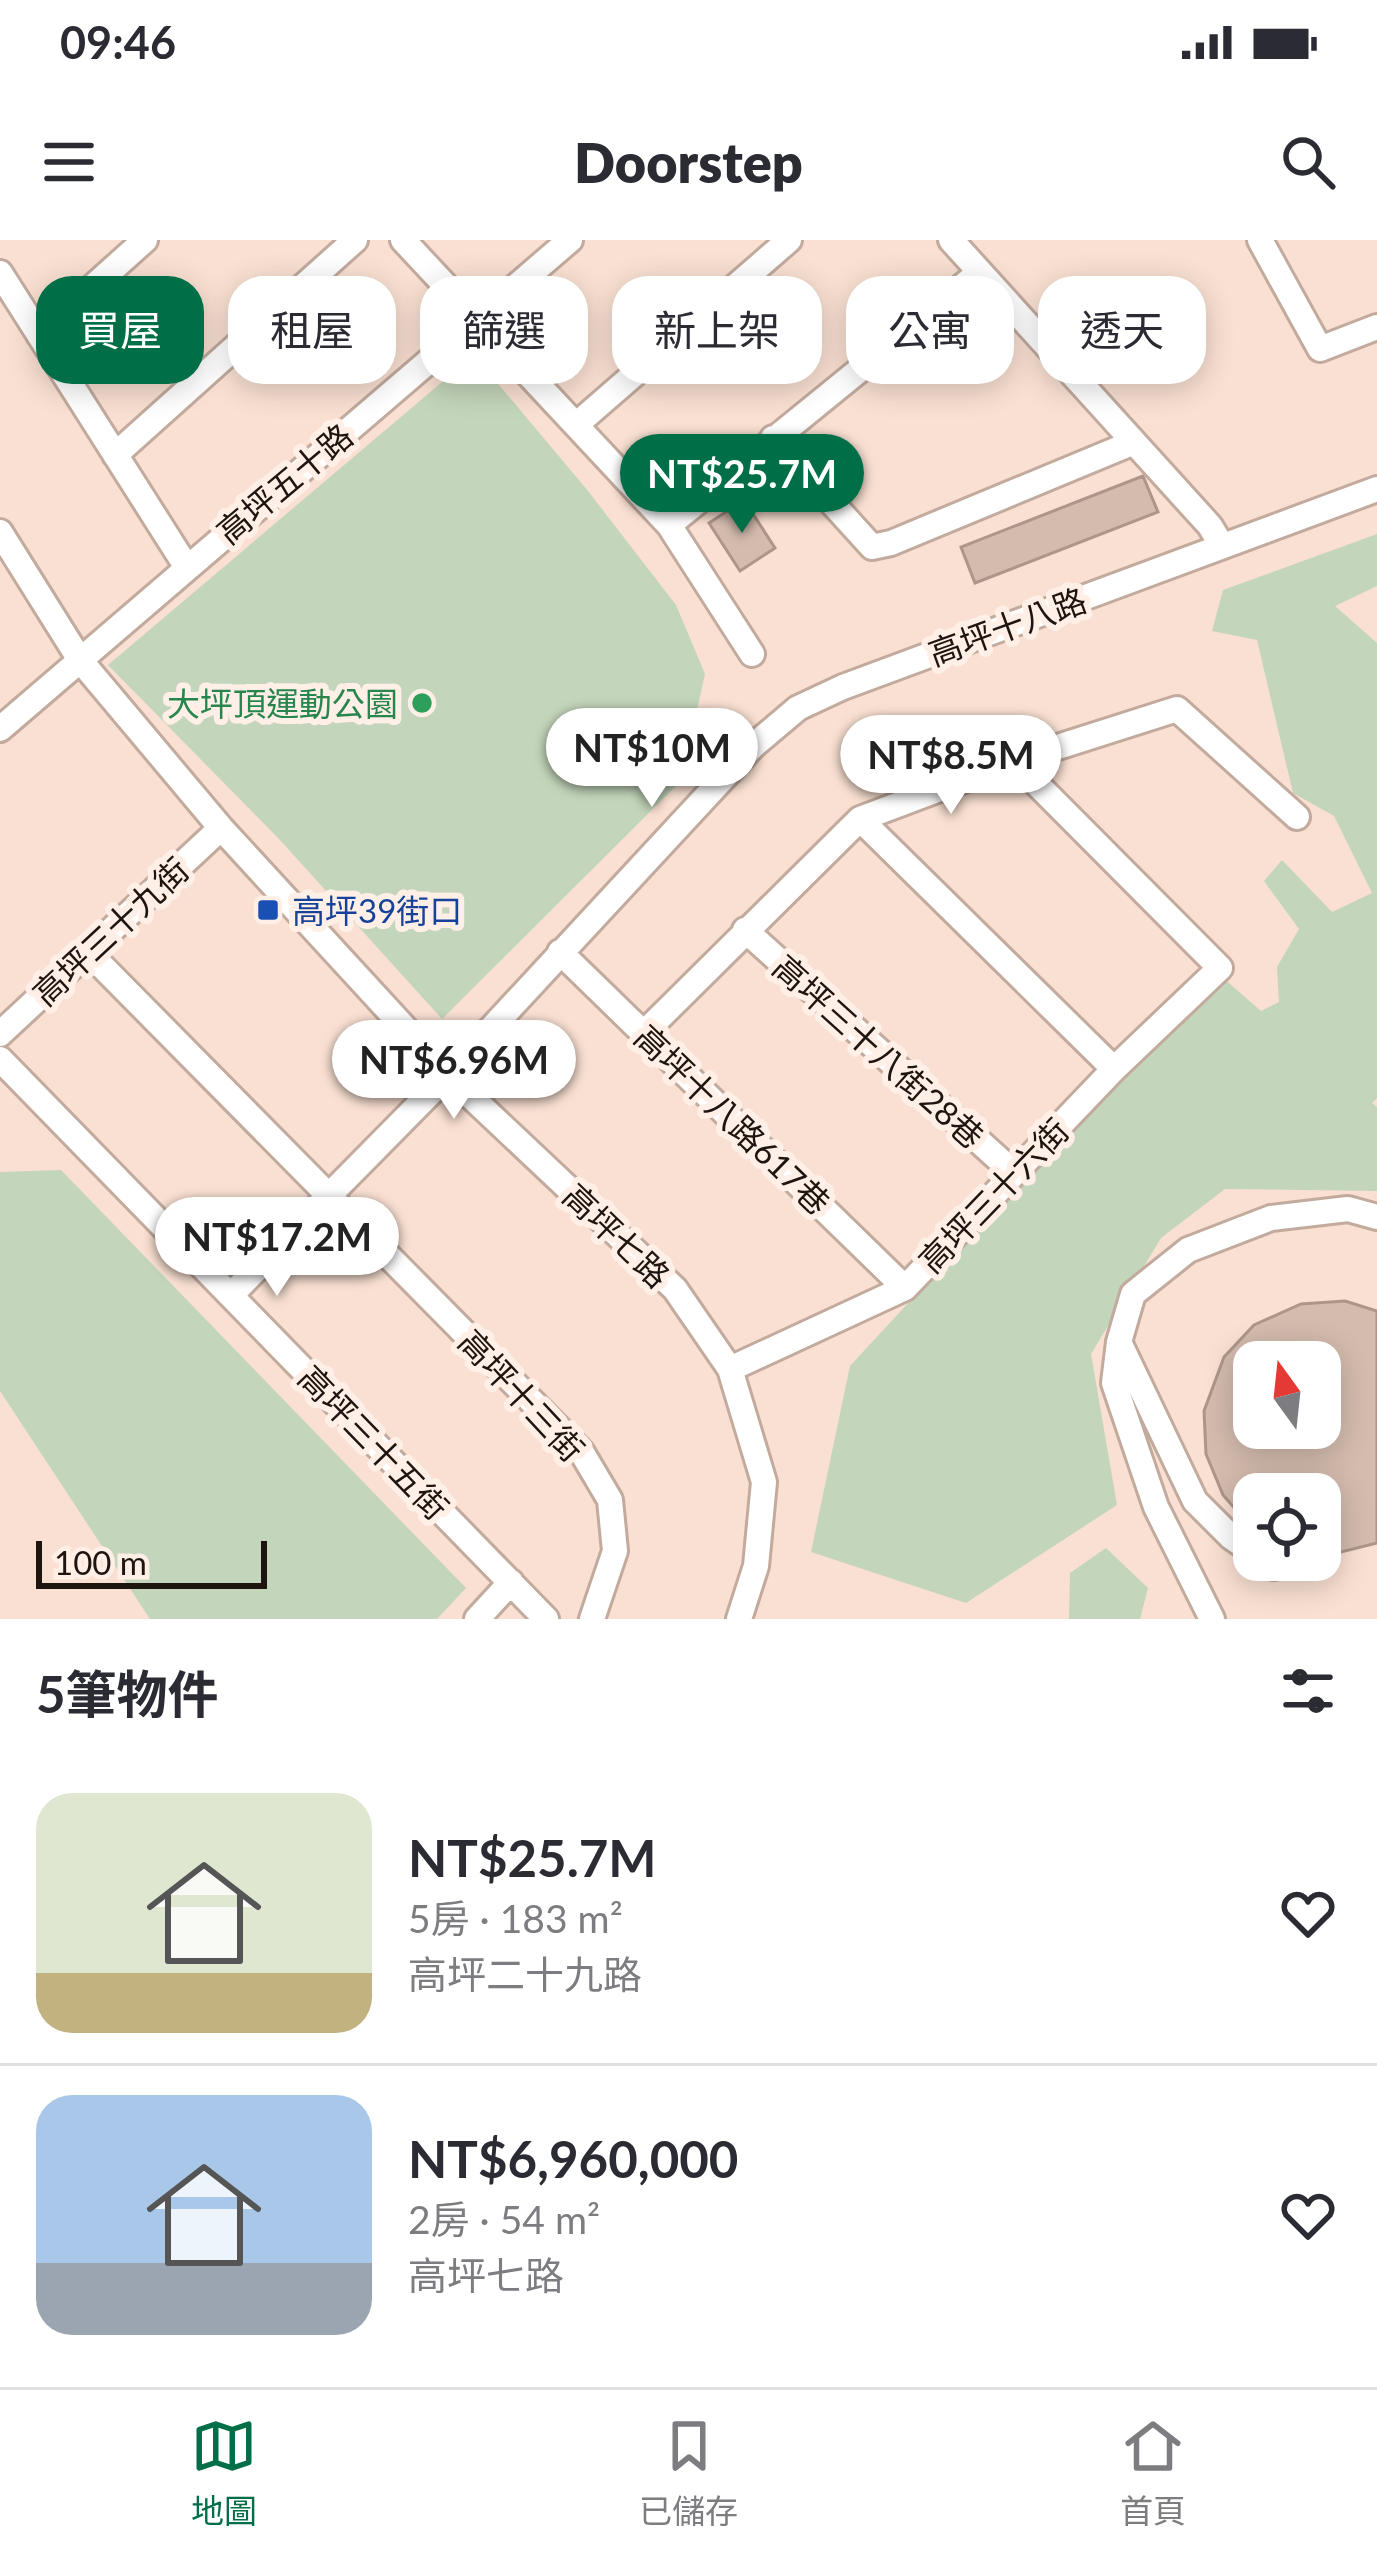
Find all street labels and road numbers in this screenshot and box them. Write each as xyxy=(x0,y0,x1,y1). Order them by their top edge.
street label: 高坪五十路 xyxy=(208,415,360,551)
street label: 高坪十八路 xyxy=(923,579,1091,673)
street label: 高坪三十九街 xyxy=(24,849,196,1013)
street label: 高坪三十八街28巷 xyxy=(766,946,992,1156)
street label: 高坪十八路617巷 xyxy=(627,1016,839,1222)
street label: 高坪三十六街 xyxy=(910,1110,1076,1280)
street label: 高坪七路 xyxy=(556,1175,678,1295)
street label: 高坪十三街 xyxy=(451,1321,593,1469)
street label: 高坪三十五街 xyxy=(291,1357,457,1527)

